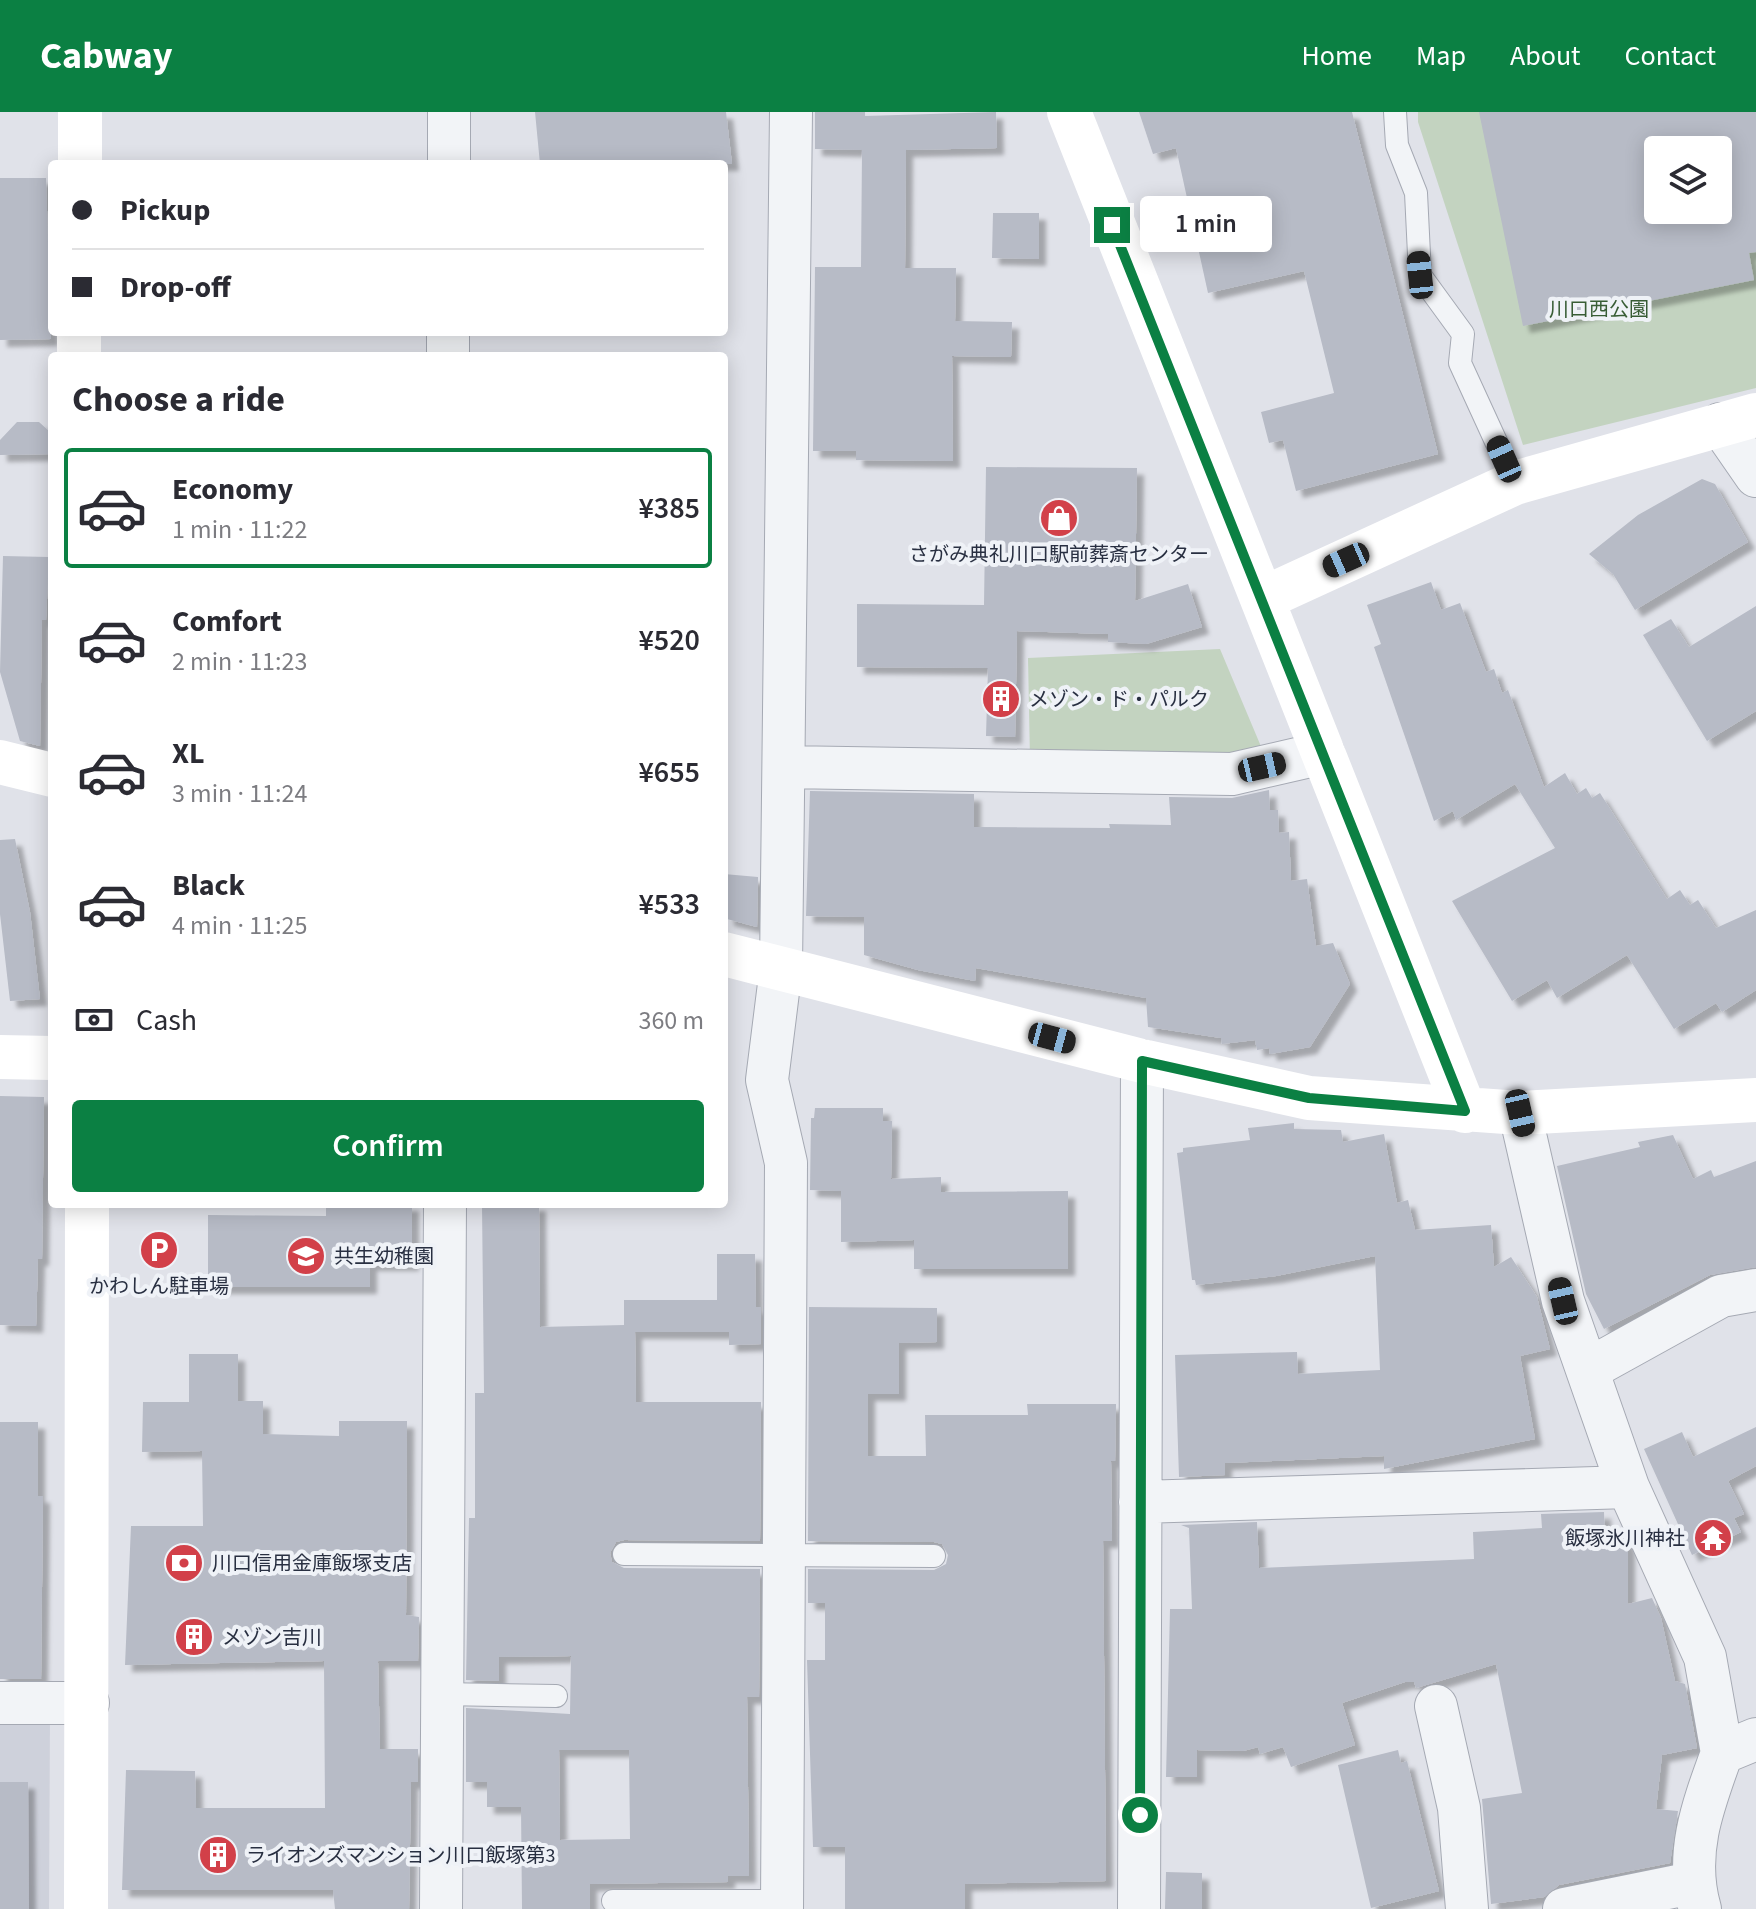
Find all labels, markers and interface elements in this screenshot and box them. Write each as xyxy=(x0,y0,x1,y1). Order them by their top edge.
text: Cabway xyxy=(40,29,173,83)
text: Home xyxy=(1301,36,1372,76)
text: Map xyxy=(1416,36,1466,76)
text: About xyxy=(1510,36,1581,76)
text: Contact xyxy=(1625,36,1716,76)
map controls xyxy=(1644,136,1732,224)
button: layers xyxy=(1644,136,1732,224)
text: Pickup xyxy=(120,189,210,232)
callout: 1 min xyxy=(1140,197,1272,253)
text: 1 min xyxy=(1175,205,1237,242)
route end xyxy=(1094,207,1130,243)
car xyxy=(1406,250,1434,300)
text: Drop-off xyxy=(120,266,231,309)
park label: 川口西公園 xyxy=(1549,296,1649,324)
text: Choose a ride xyxy=(72,374,285,425)
car xyxy=(1483,432,1525,486)
text: Economy xyxy=(172,468,293,511)
icon: car xyxy=(76,472,148,544)
text: ¥385 xyxy=(638,487,700,530)
shop icon: さがみ典礼川口駅前葬斎センター xyxy=(1038,497,1080,539)
text: 1 min · 11:22 xyxy=(172,511,307,548)
car xyxy=(1319,539,1373,581)
place label: さがみ典礼川口駅前葬斎センター xyxy=(909,541,1209,569)
text: Comfort xyxy=(172,600,282,643)
icon: car xyxy=(76,604,148,676)
text: ¥520 xyxy=(638,619,700,662)
text: 2 min · 11:23 xyxy=(172,643,307,680)
building icon: メゾン・ド・パルク xyxy=(980,678,1022,720)
place label: メゾン・ド・パルク xyxy=(1029,686,1209,714)
text: XL xyxy=(172,732,205,775)
icon: car xyxy=(76,736,148,808)
car xyxy=(1236,750,1288,784)
text: ¥655 xyxy=(638,751,700,794)
text: 3 min · 11:24 xyxy=(172,775,307,812)
text: Black xyxy=(172,864,245,907)
icon: car xyxy=(76,868,148,940)
text: ¥533 xyxy=(638,883,700,926)
text: 4 min · 11:25 xyxy=(172,907,307,944)
icon: cash xyxy=(72,998,116,1042)
text: Cash xyxy=(136,999,197,1042)
text: 360 m xyxy=(638,1002,704,1039)
car xyxy=(1026,1020,1078,1056)
car xyxy=(1503,1087,1537,1139)
button: Confirm xyxy=(72,1100,704,1192)
parking icon: かわしん駐車場 xyxy=(138,1229,180,1271)
school or university icon: 共生幼稚園 xyxy=(285,1235,327,1277)
place label: 共生幼稚園 xyxy=(334,1243,434,1271)
place label: かわしん駐車場 xyxy=(89,1273,229,1301)
car xyxy=(1546,1275,1580,1327)
temple icon: 飯塚氷川神社 xyxy=(1692,1517,1734,1559)
place label: 飯塚氷川神社 xyxy=(1565,1525,1685,1553)
bank icon: 川口信用金庫飯塚支店 xyxy=(163,1542,205,1584)
place label: 川口信用金庫飯塚支店 xyxy=(212,1550,412,1578)
building icon: メゾン吉川 xyxy=(173,1616,215,1658)
place label: メゾン吉川 xyxy=(222,1624,322,1652)
route start xyxy=(1122,1797,1158,1833)
building icon: ライオンズマンション川口飯塚第3 xyxy=(197,1834,239,1876)
place label: ライオンズマンション川口飯塚第3 xyxy=(246,1842,556,1870)

